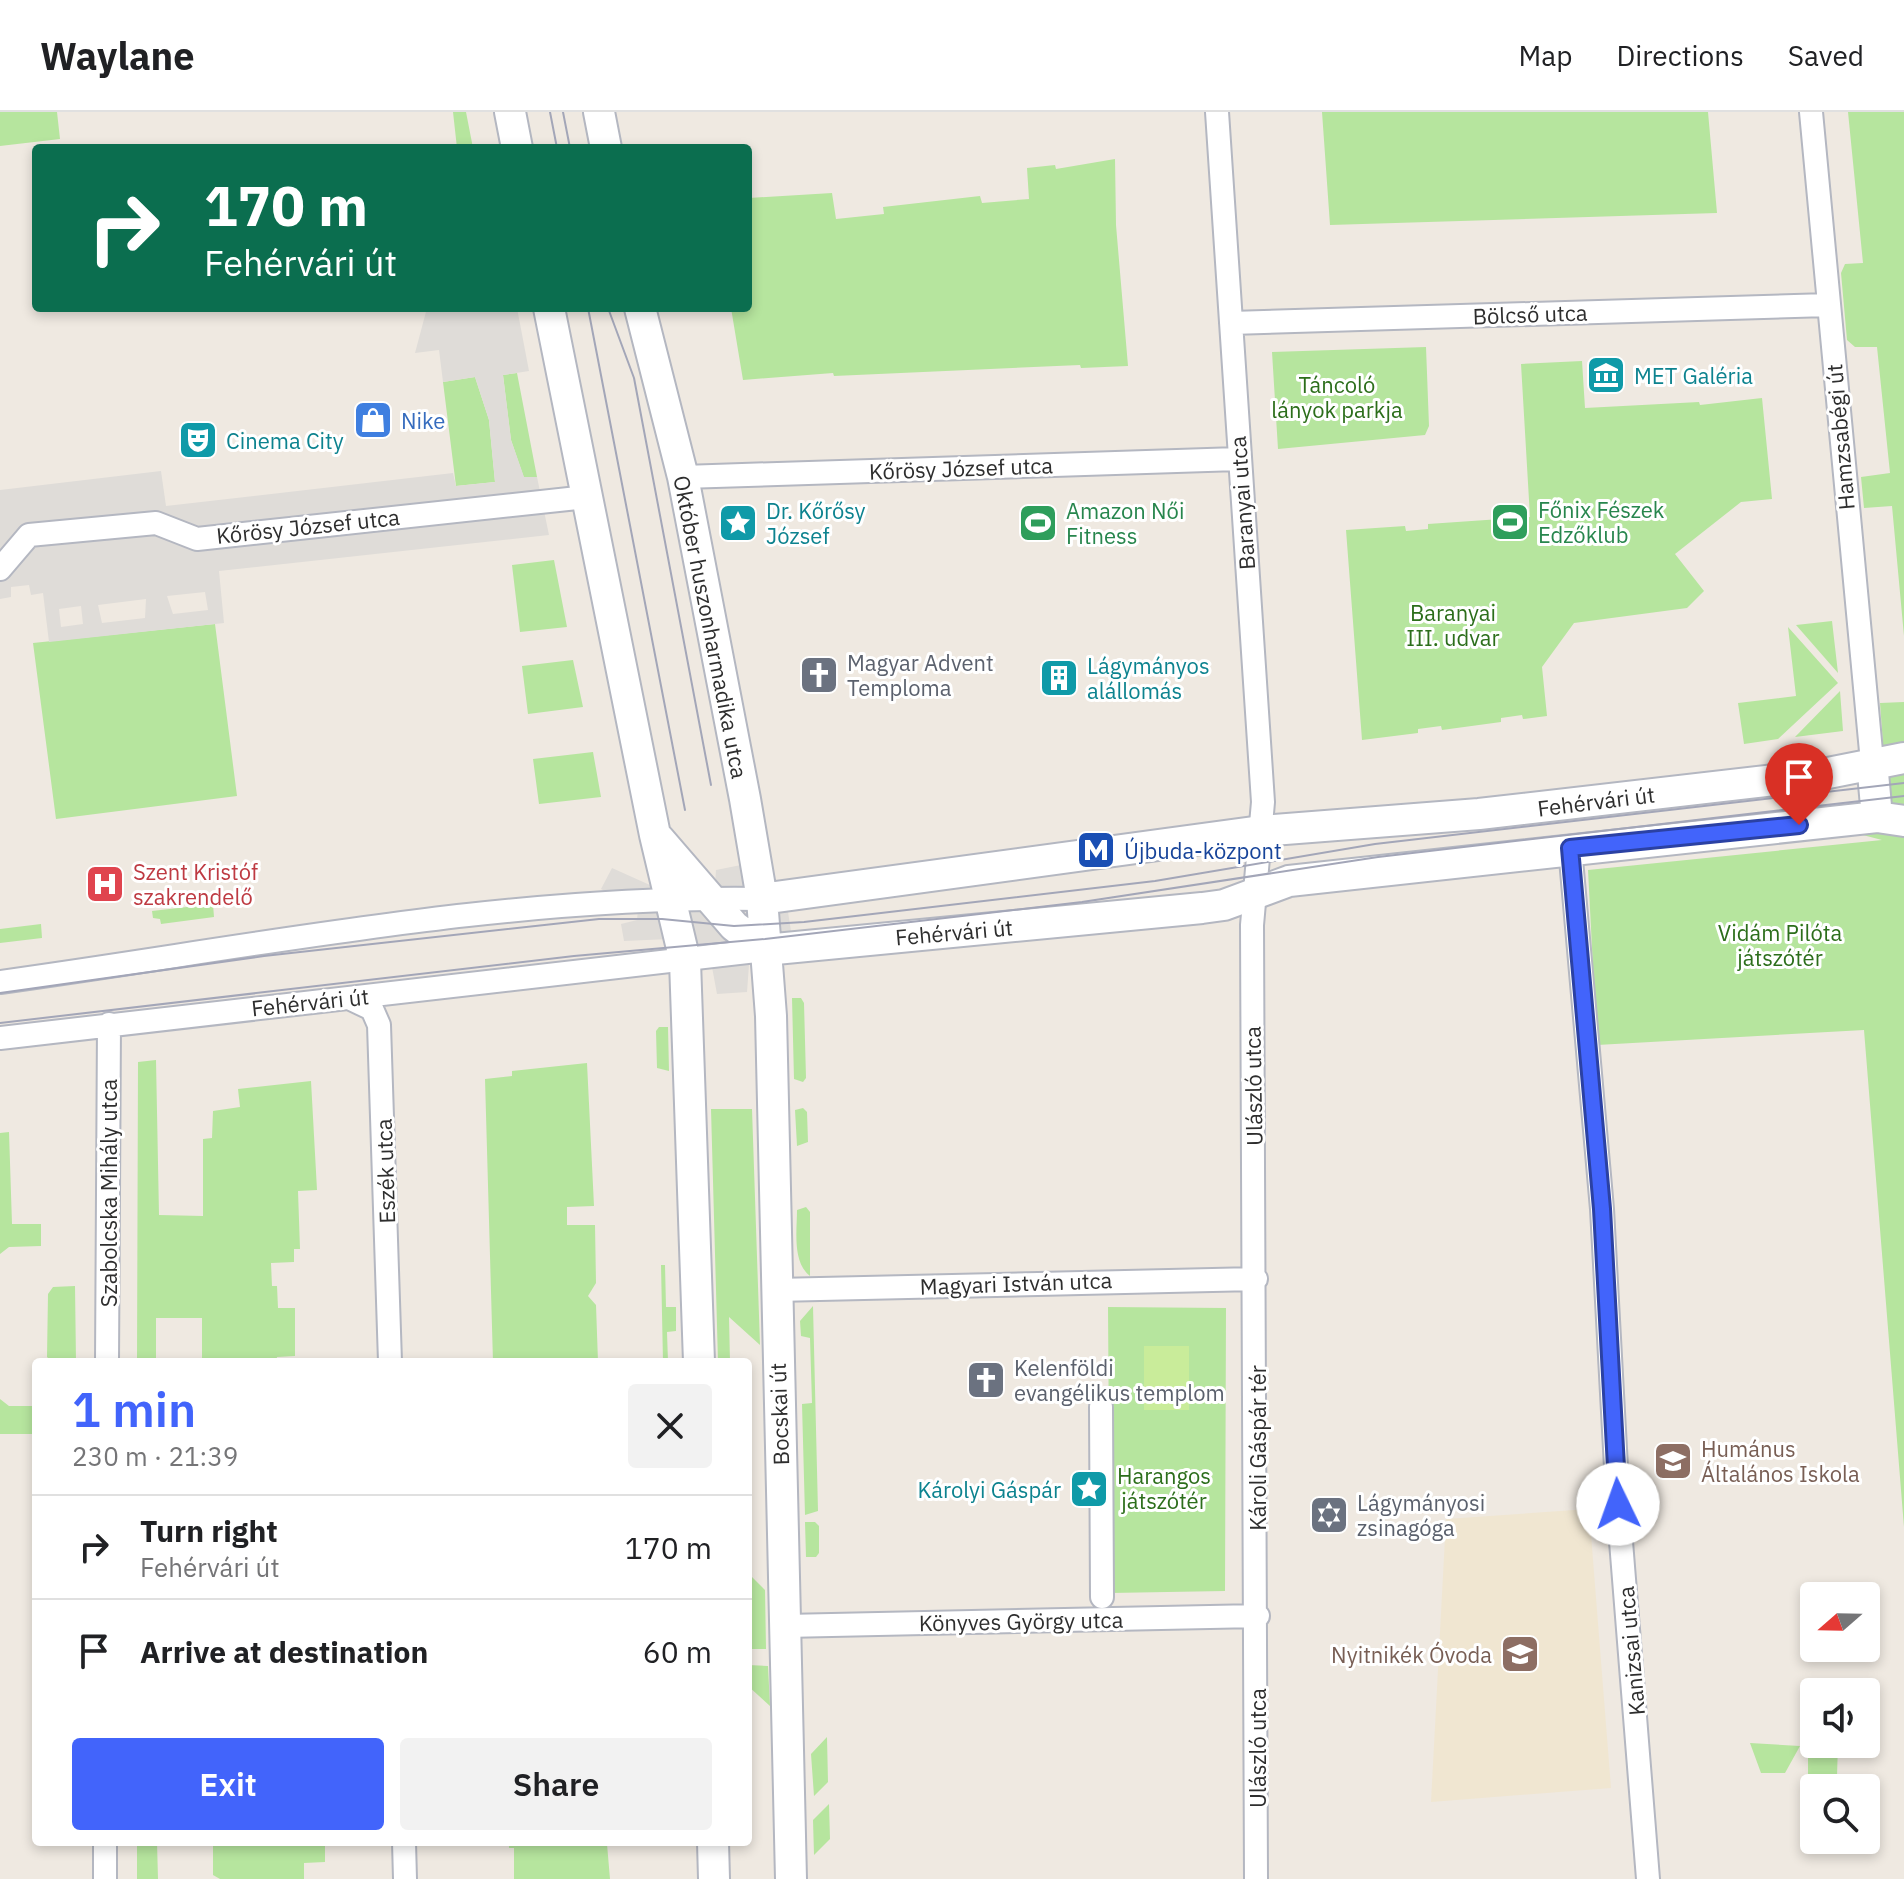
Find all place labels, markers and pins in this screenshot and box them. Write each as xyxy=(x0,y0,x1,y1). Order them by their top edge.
museum icon: MET Galéria xyxy=(1585,354,1627,396)
place label: MET Galéria xyxy=(1634,361,1753,390)
shop icon: Nike xyxy=(352,399,394,441)
place label: Nike xyxy=(401,406,445,435)
theatre icon: Cinema City xyxy=(177,419,219,461)
place label: Cinema City xyxy=(226,426,344,455)
place label: Főnix Fészek Edzőklub xyxy=(1538,495,1665,549)
place label: Dr. Kőrősy József xyxy=(766,496,866,550)
place label: Amazon Női Fitness xyxy=(1066,496,1184,550)
sports icon: Főnix Fészek Edzőklub xyxy=(1489,501,1531,543)
place icon: Dr. Kőrősy József xyxy=(717,502,759,544)
sports icon: Amazon Női Fitness xyxy=(1017,502,1059,544)
place label: Magyar Advent Temploma xyxy=(847,648,994,702)
place label: Lágymányos alállomás xyxy=(1087,651,1210,705)
church icon: Magyar Advent Temploma xyxy=(798,654,840,696)
building icon: Lágymányos alállomás xyxy=(1038,657,1080,699)
pin xyxy=(1765,743,1833,825)
metro station icon: Újbuda-központ xyxy=(1075,829,1117,871)
place label: Újbuda-központ xyxy=(1124,836,1282,865)
place label: Szent Kristóf szakrendelő xyxy=(133,857,258,911)
hospital icon: Szent Kristóf szakrendelő xyxy=(84,863,126,905)
place label: Kelenföldi evangélikus templom xyxy=(1014,1353,1225,1407)
church icon: Kelenföldi evangélikus templom xyxy=(965,1359,1007,1401)
place label: Humánus Általános Iskola xyxy=(1701,1434,1860,1488)
school or university icon: Humánus Általános Iskola xyxy=(1652,1440,1694,1482)
place icon: Károlyi Gáspár xyxy=(1068,1468,1110,1510)
place label: Károlyi Gáspár xyxy=(918,1475,1061,1504)
place label: Lágymányosi zsinagóga xyxy=(1357,1488,1485,1542)
synagogue icon: Lágymányosi zsinagóga xyxy=(1308,1494,1350,1536)
school or university icon: Nyitnikék Óvoda xyxy=(1499,1633,1541,1675)
place label: Nyitnikék Óvoda xyxy=(1331,1640,1492,1669)

